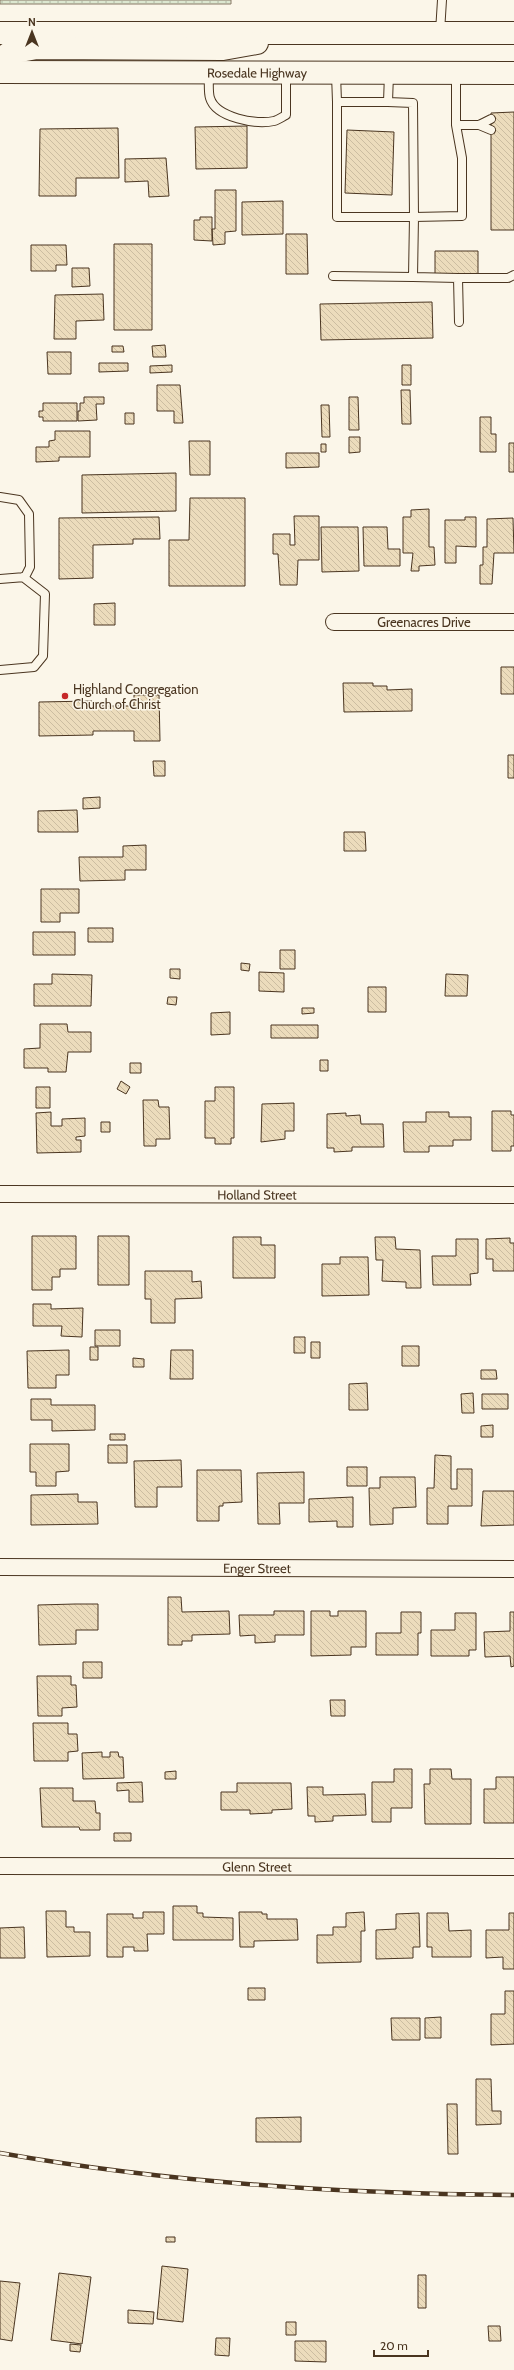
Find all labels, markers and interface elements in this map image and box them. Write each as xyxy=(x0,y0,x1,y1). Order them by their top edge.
north arrow xyxy=(12,12,52,52)
text: N xyxy=(28,15,36,29)
street label: Rosedale Highway xyxy=(207,64,307,81)
street label: Greenacres Drive xyxy=(377,614,471,630)
place label: Highland Congregation Church of Christ xyxy=(73,681,199,712)
marker: Highland Congregation Church of Christ xyxy=(60,691,70,701)
street label: Holland Street xyxy=(217,1186,297,1203)
street label: Enger Street xyxy=(223,1560,292,1576)
street label: Glenn Street xyxy=(222,1858,292,1875)
scale bar xyxy=(374,2332,428,2358)
text: 20 m xyxy=(380,2338,408,2353)

